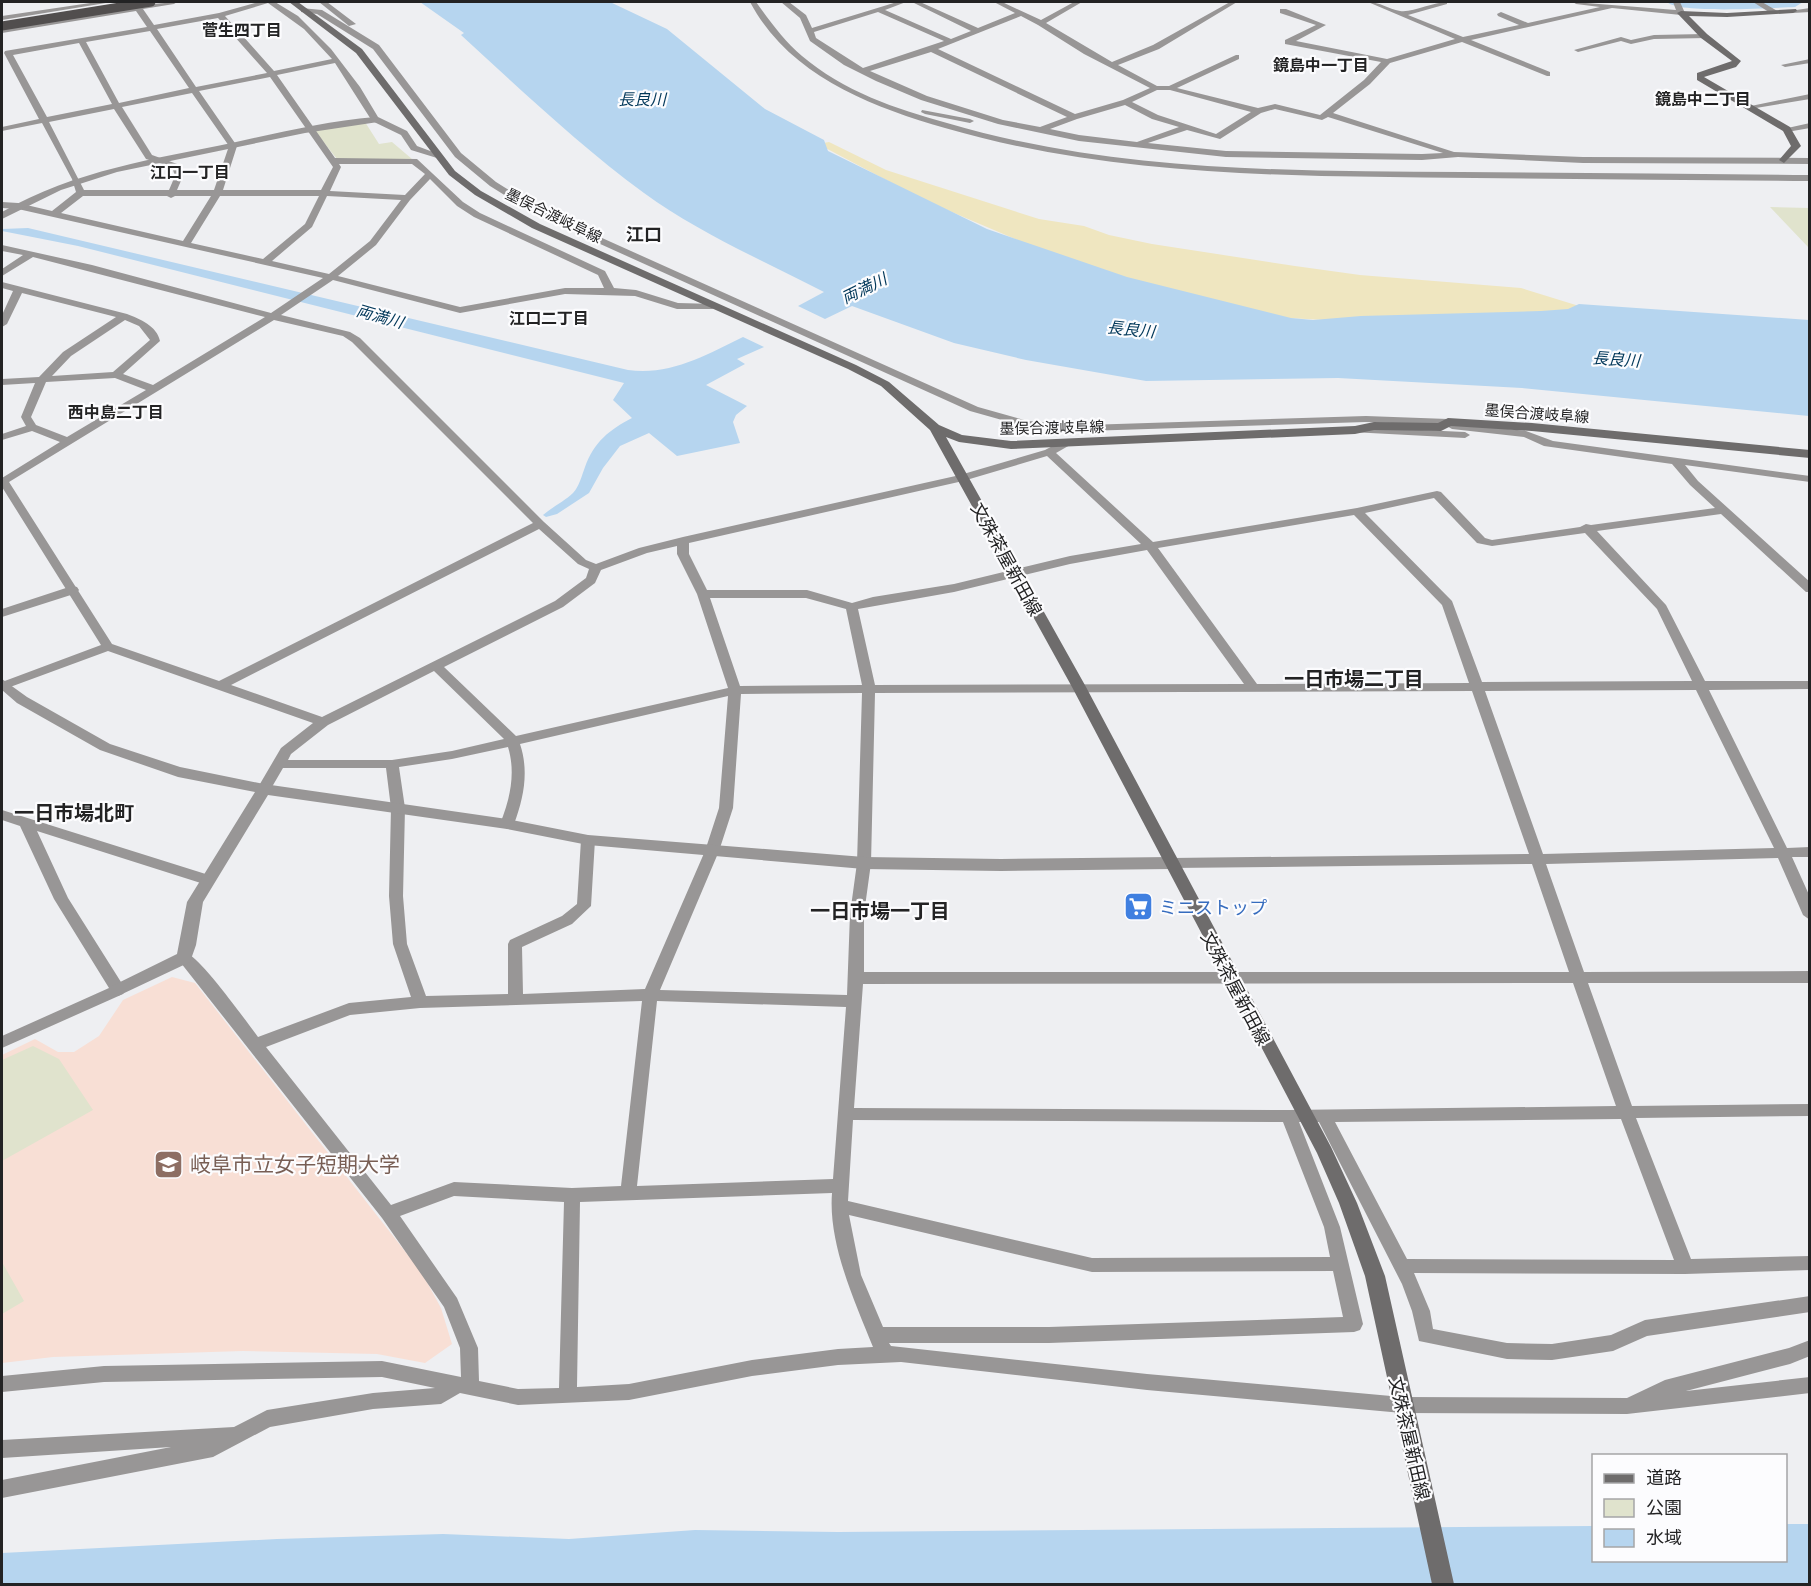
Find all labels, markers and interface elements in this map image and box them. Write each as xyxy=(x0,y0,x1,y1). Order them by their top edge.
district label: 菅生四丁目 xyxy=(202,19,282,41)
district label: 鏡島中一丁目 xyxy=(1273,54,1369,76)
water label: 長良川 xyxy=(618,88,668,110)
district label: 鏡島中二丁目 xyxy=(1655,88,1751,110)
district label: 江口一丁目 xyxy=(150,161,230,183)
street label: 墨俣合渡岐阜線 xyxy=(502,183,606,247)
district label: 江口 xyxy=(626,222,662,246)
water label: 両満川 xyxy=(838,267,892,308)
water label: 両満川 xyxy=(354,299,408,334)
district label: 江口二丁目 xyxy=(509,307,589,329)
water label: 長良川 xyxy=(1106,316,1158,343)
water label: 長良川 xyxy=(1591,346,1643,372)
street label: 墨俣合渡岐阜線 xyxy=(1484,399,1590,427)
district label: 西中島二丁目 xyxy=(68,401,164,423)
street label: 墨俣合渡岐阜線 xyxy=(999,416,1105,438)
street label: 文殊茶屋新田線 xyxy=(966,498,1048,620)
district label: 一日市場二丁目 xyxy=(1284,665,1424,692)
district label: 一日市場北町 xyxy=(14,799,134,826)
supermarket icon: ミニストップ xyxy=(1122,891,1154,923)
place label: ミニストップ xyxy=(1159,895,1267,919)
district label: 一日市場一丁目 xyxy=(810,897,950,924)
street label: 文殊茶屋新田線 xyxy=(1196,927,1276,1049)
school or university icon: 岐阜市立女子短期大学 xyxy=(153,1148,185,1180)
place label: 岐阜市立女子短期大学 xyxy=(190,1150,400,1178)
street label: 文殊茶屋新田線 xyxy=(1384,1374,1436,1502)
legend xyxy=(1592,1454,1787,1562)
text: 道路 xyxy=(1646,1465,1682,1489)
text: 公園 xyxy=(1646,1495,1682,1519)
text: 水域 xyxy=(1646,1525,1682,1549)

